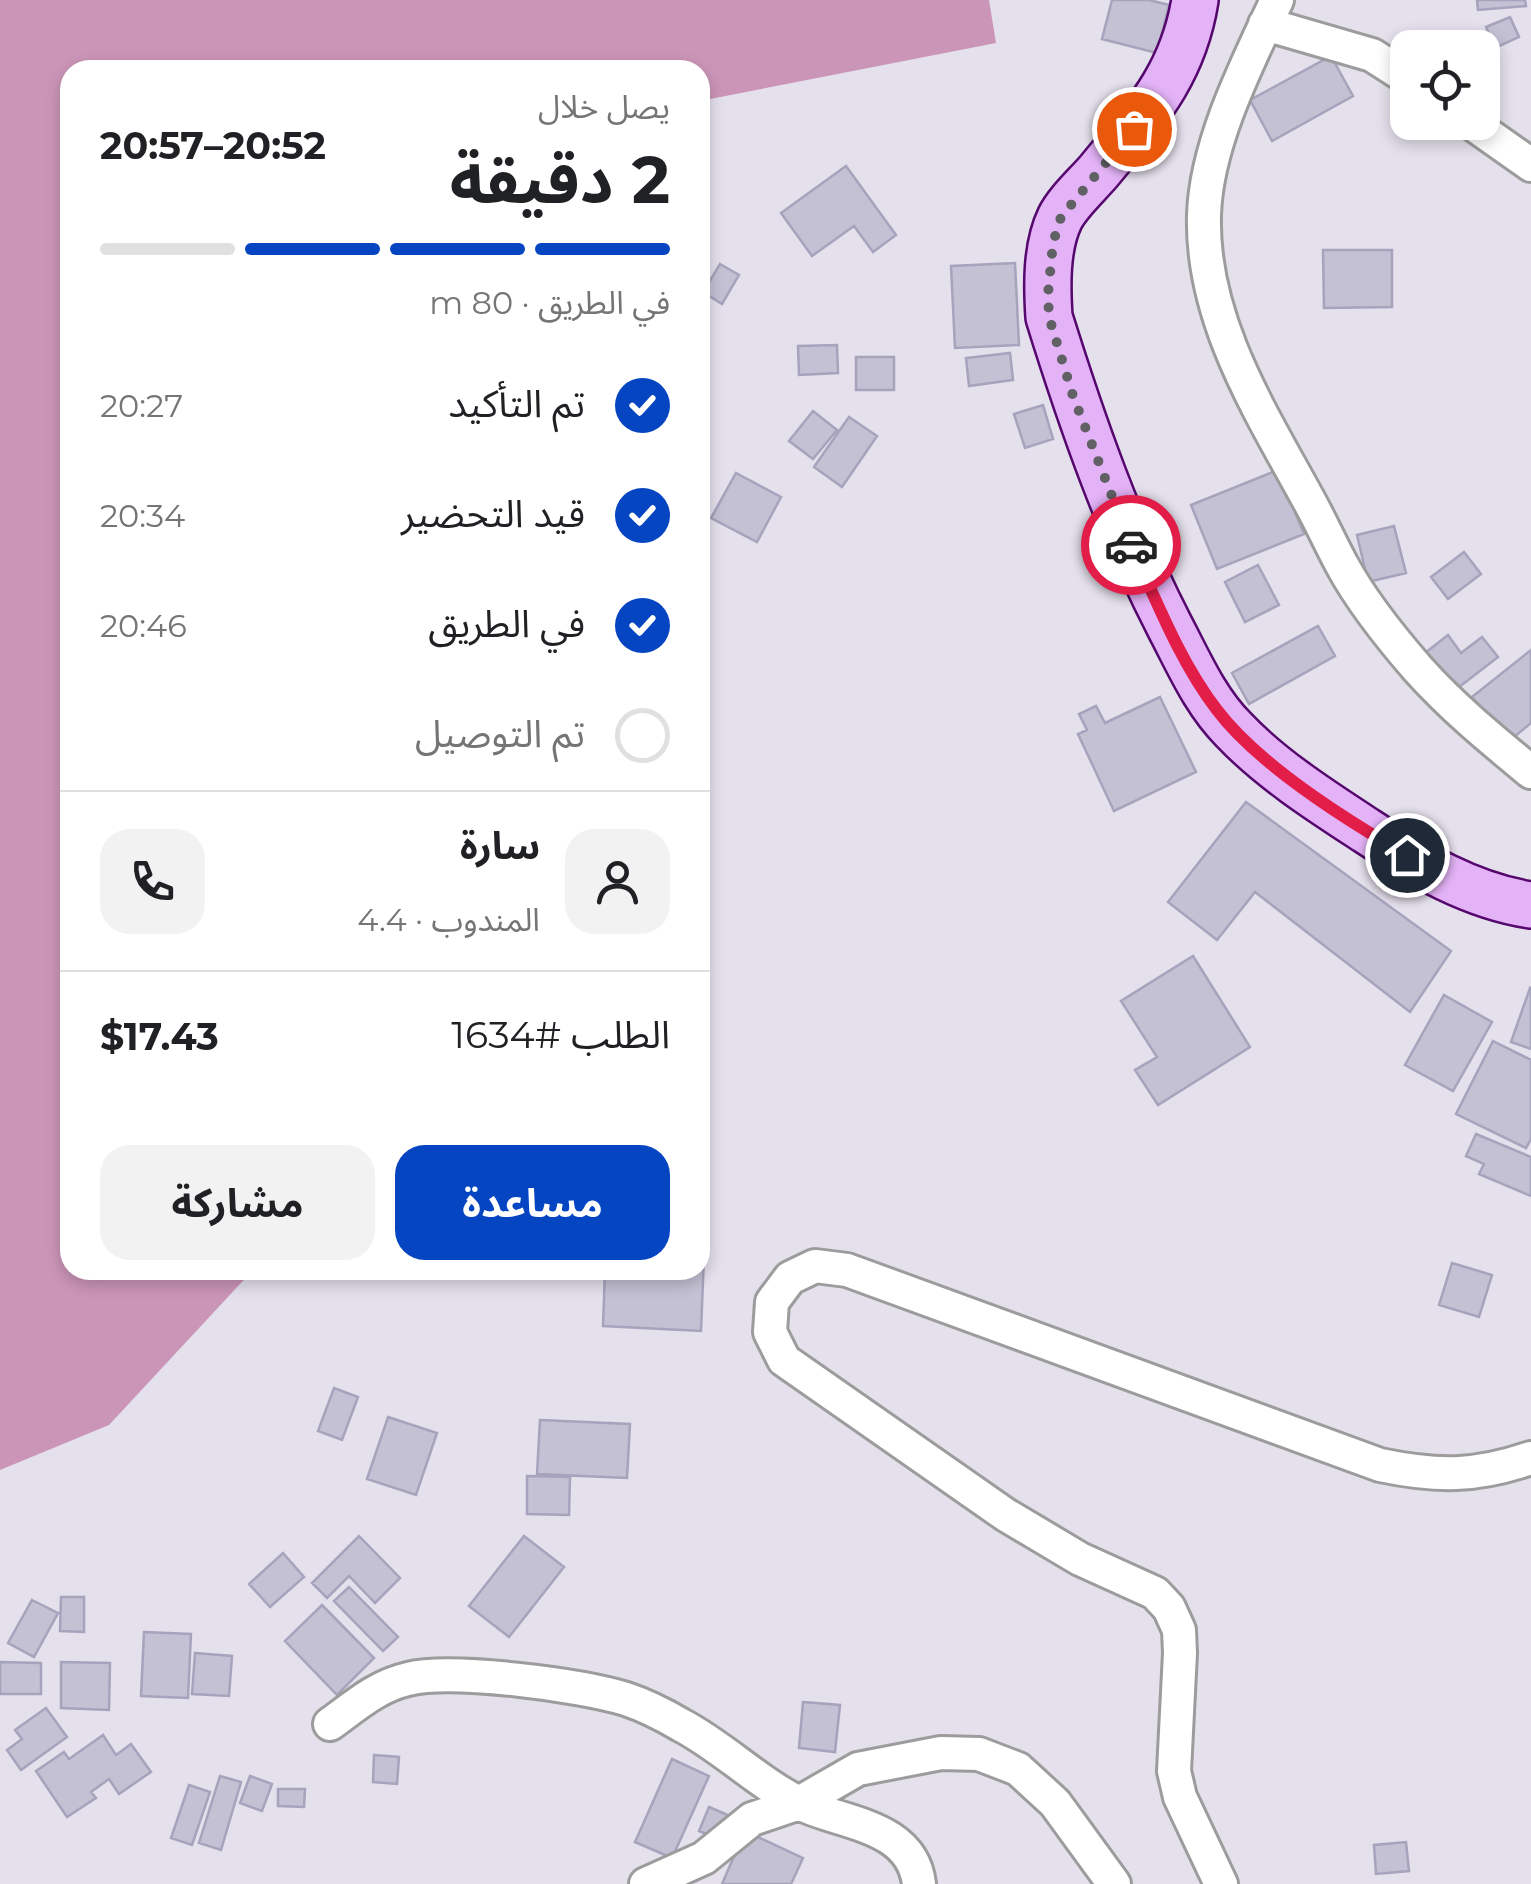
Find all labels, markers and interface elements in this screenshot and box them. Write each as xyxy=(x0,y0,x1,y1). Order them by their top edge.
map controls xyxy=(1390,30,1500,140)
button: locate xyxy=(1390,30,1500,140)
text: يصل خلال xyxy=(538,87,670,126)
pin xyxy=(1092,87,1177,172)
icon: bag xyxy=(1107,102,1162,157)
text: 20:52–20:57 xyxy=(100,122,326,169)
text: 2 دقيقة xyxy=(450,140,670,219)
text: في الطريق · 80 m xyxy=(429,283,670,322)
icon: check xyxy=(615,378,670,433)
text: تم التأكيد xyxy=(448,380,585,427)
text: 20:27 xyxy=(100,386,183,425)
icon: check xyxy=(615,488,670,543)
text: قيد التحضير xyxy=(401,490,585,537)
courier xyxy=(1081,495,1181,595)
text: 20:34 xyxy=(100,496,185,535)
icon: car xyxy=(1104,518,1159,573)
icon: check xyxy=(615,598,670,653)
text: في الطريق xyxy=(428,600,585,647)
text: 20:46 xyxy=(100,606,187,645)
text: تم التوصيل xyxy=(415,710,585,757)
pin xyxy=(1365,813,1450,898)
text: سارة xyxy=(460,822,540,869)
icon: home xyxy=(1380,828,1435,883)
button: phone xyxy=(100,829,205,934)
button: person xyxy=(565,829,670,934)
text: المندوب · 4.4 xyxy=(357,900,540,939)
text: الطلب #1634 xyxy=(451,1011,670,1058)
text: $17.43 xyxy=(100,1013,219,1060)
button: مشاركة xyxy=(100,1145,375,1260)
button: مساعدة xyxy=(395,1145,670,1260)

